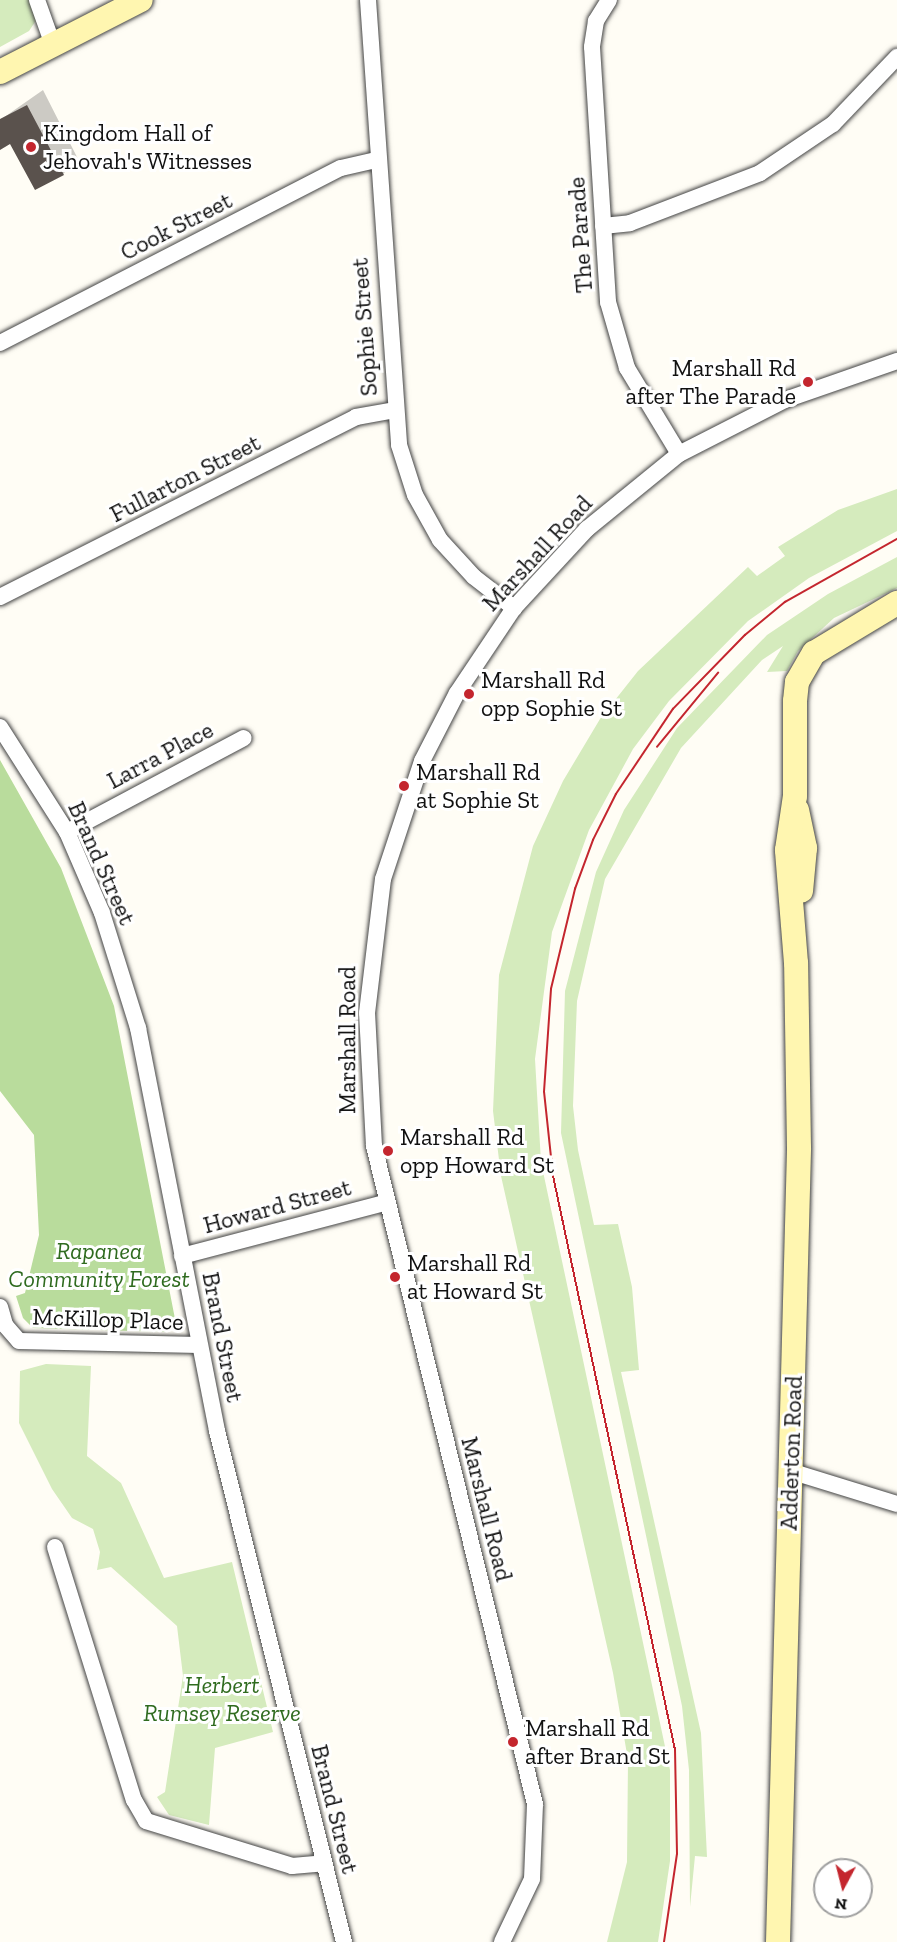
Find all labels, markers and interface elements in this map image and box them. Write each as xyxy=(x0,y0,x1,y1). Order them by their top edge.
place label: Kingdom Hall of Jehovah's Witnesses xyxy=(43,119,253,175)
marker: Kingdom Hall of Jehovah's Witnesses xyxy=(24,140,38,154)
street label: The Parade xyxy=(562,176,598,294)
street label: Cook Street xyxy=(115,186,237,266)
street label: Sophie Street xyxy=(345,257,383,397)
place label: Marshall Rd after The Parade xyxy=(625,354,796,410)
marker: Marshall Rd after The Parade xyxy=(801,375,815,389)
street label: Fullarton Street xyxy=(105,428,265,528)
street label: Marshall Road xyxy=(476,489,598,617)
place label: Marshall Rd opp Sophie St xyxy=(481,666,622,722)
marker: Marshall Rd opp Sophie St xyxy=(462,687,476,701)
street label: Larra Place xyxy=(102,715,218,795)
place label: Marshall Rd at Sophie St xyxy=(416,758,540,814)
marker: Marshall Rd at Sophie St xyxy=(397,779,411,793)
street label: Brand Street xyxy=(62,797,142,929)
street label: Marshall Road xyxy=(333,966,361,1114)
place label: Marshall Rd opp Howard St xyxy=(400,1123,554,1179)
marker: Marshall Rd opp Howard St xyxy=(381,1144,395,1158)
street label: Howard Street xyxy=(200,1172,354,1240)
park label: Rapanea Community Forest xyxy=(8,1237,190,1293)
place label: Marshall Rd at Howard St xyxy=(407,1249,543,1305)
street label: Brand Street xyxy=(196,1270,250,1404)
marker: Marshall Rd at Howard St xyxy=(388,1270,402,1284)
street label: McKillop Place xyxy=(32,1302,184,1336)
street label: Adderton Road xyxy=(774,1375,808,1531)
street label: Marshall Road xyxy=(455,1434,519,1584)
park label: Herbert Rumsey Reserve xyxy=(143,1671,301,1727)
place label: Marshall Rd after Brand St xyxy=(525,1714,670,1770)
marker: Marshall Rd after Brand St xyxy=(506,1735,520,1749)
street label: Brand Street xyxy=(305,1742,365,1876)
north arrow xyxy=(813,1858,873,1918)
text: N xyxy=(834,1894,848,1915)

